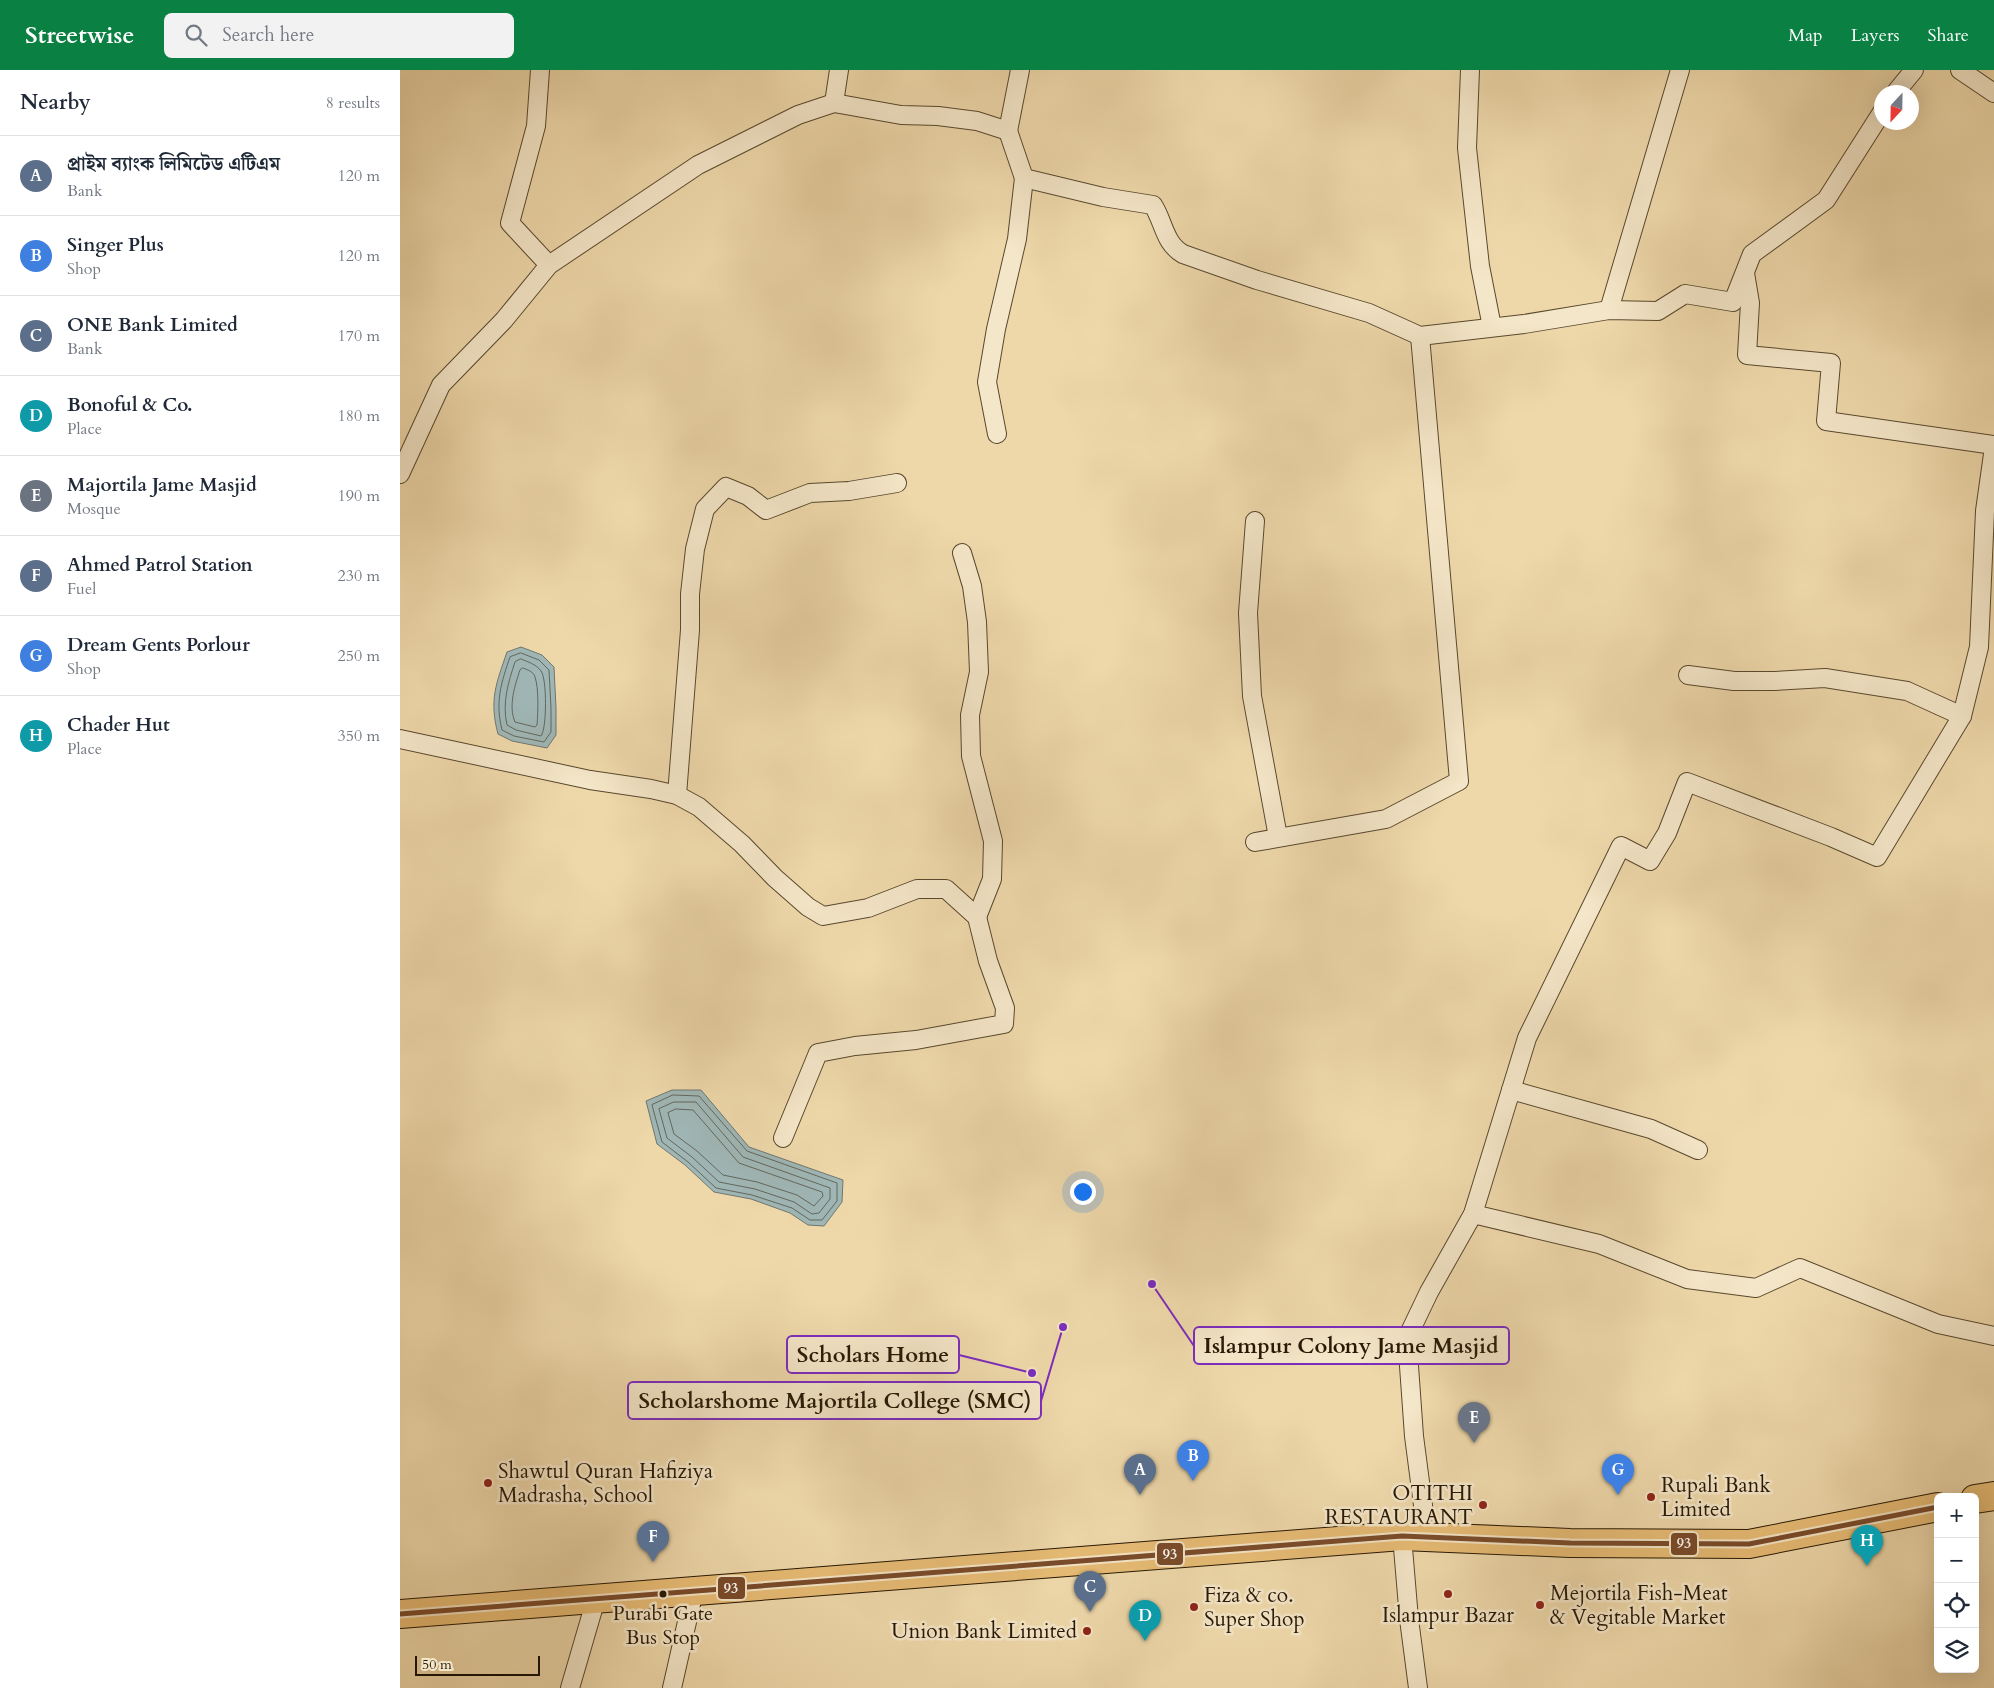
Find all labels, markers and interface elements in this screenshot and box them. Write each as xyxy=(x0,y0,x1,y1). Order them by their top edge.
search box xyxy=(164,13,514,58)
text: Streetwise xyxy=(25,19,134,52)
icon: search xyxy=(182,21,210,49)
text: Search here xyxy=(222,22,314,48)
text: Map xyxy=(1788,23,1823,48)
text: Layers xyxy=(1851,23,1900,48)
text: Share xyxy=(1928,23,1969,48)
north arrow xyxy=(1874,85,1919,130)
text: Nearby xyxy=(20,88,91,117)
text: 8 results xyxy=(326,92,380,114)
text: প্রাইম ব্যাংক লিমিটেড এটিএম xyxy=(67,151,280,177)
text: A xyxy=(30,165,42,187)
text: 120 m xyxy=(338,165,380,187)
text: Bank xyxy=(67,180,102,202)
text: Singer Plus xyxy=(67,232,164,258)
text: B xyxy=(30,245,42,267)
text: 120 m xyxy=(338,245,380,267)
text: Shop xyxy=(67,258,101,280)
text: ONE Bank Limited xyxy=(67,312,238,338)
text: C xyxy=(30,325,42,347)
text: 170 m xyxy=(338,325,380,347)
text: Bank xyxy=(67,338,102,360)
text: Bonoful & Co. xyxy=(67,392,193,418)
text: D xyxy=(29,405,43,427)
text: 180 m xyxy=(338,405,380,427)
text: Place xyxy=(67,418,102,440)
text: Majortila Jame Masjid xyxy=(67,472,257,498)
text: E xyxy=(31,485,41,507)
text: 190 m xyxy=(338,485,380,507)
text: Mosque xyxy=(67,498,121,520)
text: Ahmed Patrol Station xyxy=(67,552,253,578)
text: F xyxy=(31,565,41,587)
text: 230 m xyxy=(338,565,380,587)
text: Fuel xyxy=(67,578,96,600)
text: Dream Gents Porlour xyxy=(67,632,250,658)
text: G xyxy=(29,645,43,667)
text: 250 m xyxy=(338,645,380,667)
text: Shop xyxy=(67,658,101,680)
text: Chader Hut xyxy=(67,712,170,738)
text: H xyxy=(29,725,43,747)
text: 350 m xyxy=(338,725,380,747)
text: Place xyxy=(67,738,102,760)
your location xyxy=(1070,1179,1096,1205)
callout: Islampur Colony Jame Masjid xyxy=(1194,1327,1509,1364)
text: Islampur Colony Jame Masjid xyxy=(1204,1331,1499,1361)
callout: Scholars Home xyxy=(787,1336,959,1373)
text: Scholars Home xyxy=(797,1340,949,1370)
callout: Scholarshome Majortila College (SMC) xyxy=(628,1382,1041,1419)
text: Scholarshome Majortila College (SMC) xyxy=(638,1386,1032,1416)
pin: E xyxy=(1458,1402,1490,1443)
pin: B xyxy=(1177,1440,1209,1481)
pin: A xyxy=(1124,1454,1156,1495)
pin: G xyxy=(1602,1454,1634,1495)
place label: Shawtul Quran Hafiziya Madrasha, School xyxy=(498,1457,713,1510)
place label: Rupali Bank Limited xyxy=(1661,1471,1771,1524)
marker: Shawtul Quran Hafiziya Madrasha, School xyxy=(482,1477,494,1489)
place label: OTITHI RESTAURANT xyxy=(1325,1479,1473,1532)
marker: Rupali Bank Limited xyxy=(1645,1491,1657,1503)
map controls xyxy=(1934,1493,1979,1673)
button: + xyxy=(1934,1493,1979,1538)
marker: OTITHI RESTAURANT xyxy=(1477,1499,1489,1511)
pin: F xyxy=(637,1521,669,1562)
pin: H xyxy=(1851,1525,1883,1566)
line badge: 93 xyxy=(1670,1532,1698,1556)
text: 93 xyxy=(1677,1534,1691,1553)
button: − xyxy=(1934,1538,1979,1583)
line badge: 93 xyxy=(1156,1542,1184,1566)
text: 93 xyxy=(1163,1545,1177,1564)
pin: C xyxy=(1074,1571,1106,1612)
line badge: 93 xyxy=(717,1576,746,1600)
text: 93 xyxy=(724,1579,738,1598)
place label: Mejortila Fish-Meat & Vegitable Market xyxy=(1550,1579,1728,1632)
place label: Fiza & co. Super Shop xyxy=(1204,1581,1305,1634)
button: locate xyxy=(1934,1583,1979,1628)
marker: Islampur Bazar xyxy=(1442,1588,1454,1600)
marker: Purabi Gate Bus Stop xyxy=(658,1589,668,1599)
marker: Mejortila Fish-Meat & Vegitable Market xyxy=(1534,1599,1546,1611)
place label: Purabi Gate Bus Stop xyxy=(613,1600,713,1651)
pin: D xyxy=(1129,1600,1161,1641)
marker: Fiza & co. Super Shop xyxy=(1188,1601,1200,1613)
place label: Islampur Bazar xyxy=(1382,1601,1514,1630)
place label: Union Bank Limited xyxy=(891,1617,1077,1646)
marker: Union Bank Limited xyxy=(1081,1625,1093,1637)
button: layers xyxy=(1934,1628,1979,1673)
scale bar xyxy=(415,1653,540,1676)
text: 50 m xyxy=(422,1655,452,1674)

